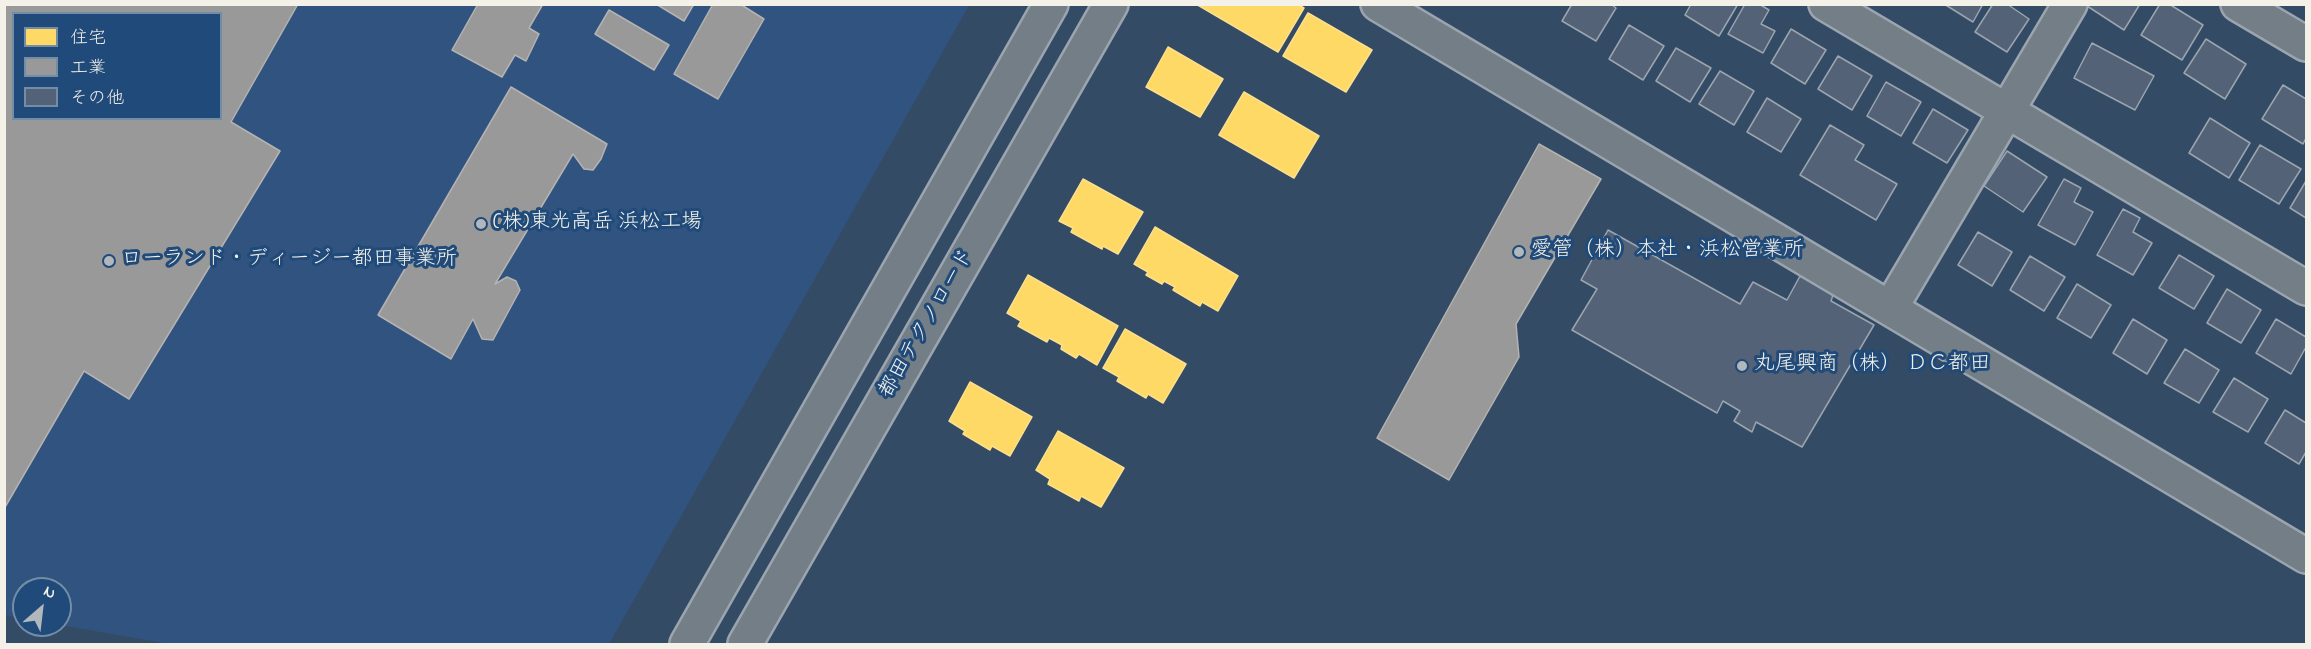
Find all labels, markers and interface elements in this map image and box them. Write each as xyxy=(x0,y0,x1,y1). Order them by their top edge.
legend xyxy=(12,12,222,120)
text: 住宅 xyxy=(70,26,106,52)
text: 工業 xyxy=(70,56,106,82)
text: その他 xyxy=(70,86,124,112)
place label: (株)東光高岳 浜松工場 xyxy=(493,211,702,237)
marker: (株)東光高岳 浜松工場 xyxy=(474,217,488,231)
place label: 愛管（株）本社・浜松営業所 xyxy=(1531,239,1804,265)
street label: 都田テクノロード xyxy=(875,245,981,403)
marker: 愛管（株）本社・浜松営業所 xyxy=(1512,245,1526,259)
place label: ローランド・ディージー都田事業所 xyxy=(121,248,457,274)
marker: ローランド・ディージー都田事業所 xyxy=(102,254,116,268)
place label: 丸尾興商（株） ＤＣ都田 xyxy=(1754,353,1990,379)
marker: 丸尾興商（株） ＤＣ都田 xyxy=(1735,359,1749,373)
north arrow xyxy=(12,577,72,637)
text: N xyxy=(39,580,60,606)

